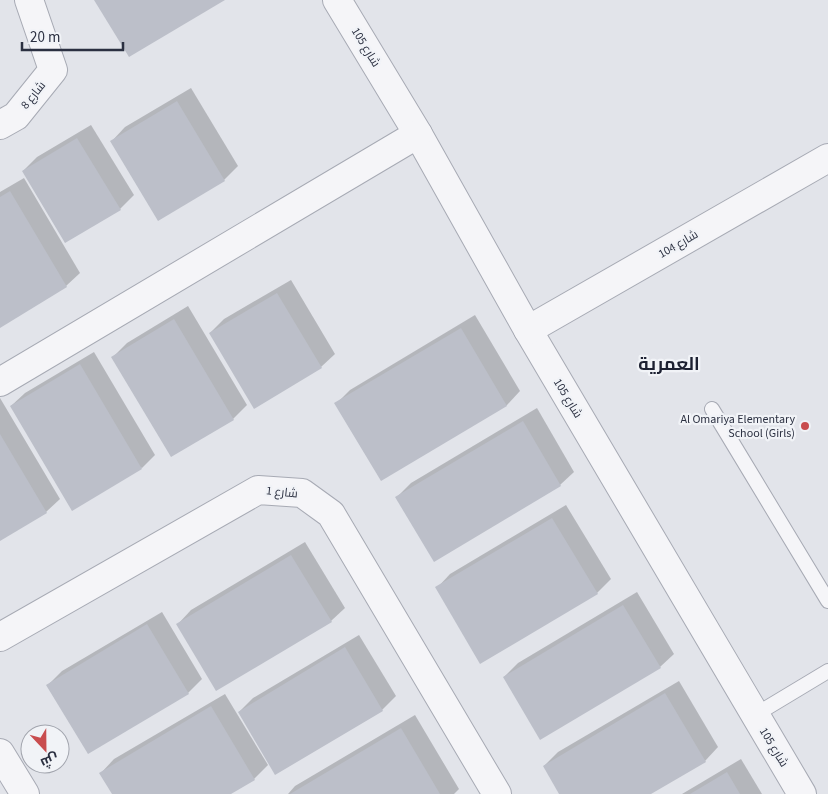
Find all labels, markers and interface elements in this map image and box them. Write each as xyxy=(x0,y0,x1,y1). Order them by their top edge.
scale bar xyxy=(22,20,124,52)
street label: شارع 105 xyxy=(347,24,384,70)
text: 20 m xyxy=(30,27,60,48)
street label: شارع 8 xyxy=(17,78,50,113)
street label: شارع 104 xyxy=(655,226,701,263)
district label: العمرية xyxy=(638,352,700,377)
street label: شارع 105 xyxy=(549,375,586,421)
place label: Al Omariya Elementary School (Girls) xyxy=(680,411,795,442)
marker: Al Omariya Elementary School (Girls) xyxy=(799,420,811,432)
street label: شارع 1 xyxy=(265,482,299,503)
north arrow xyxy=(20,724,70,774)
street label: شارع 105 xyxy=(755,724,792,770)
text: ش xyxy=(37,747,62,773)

